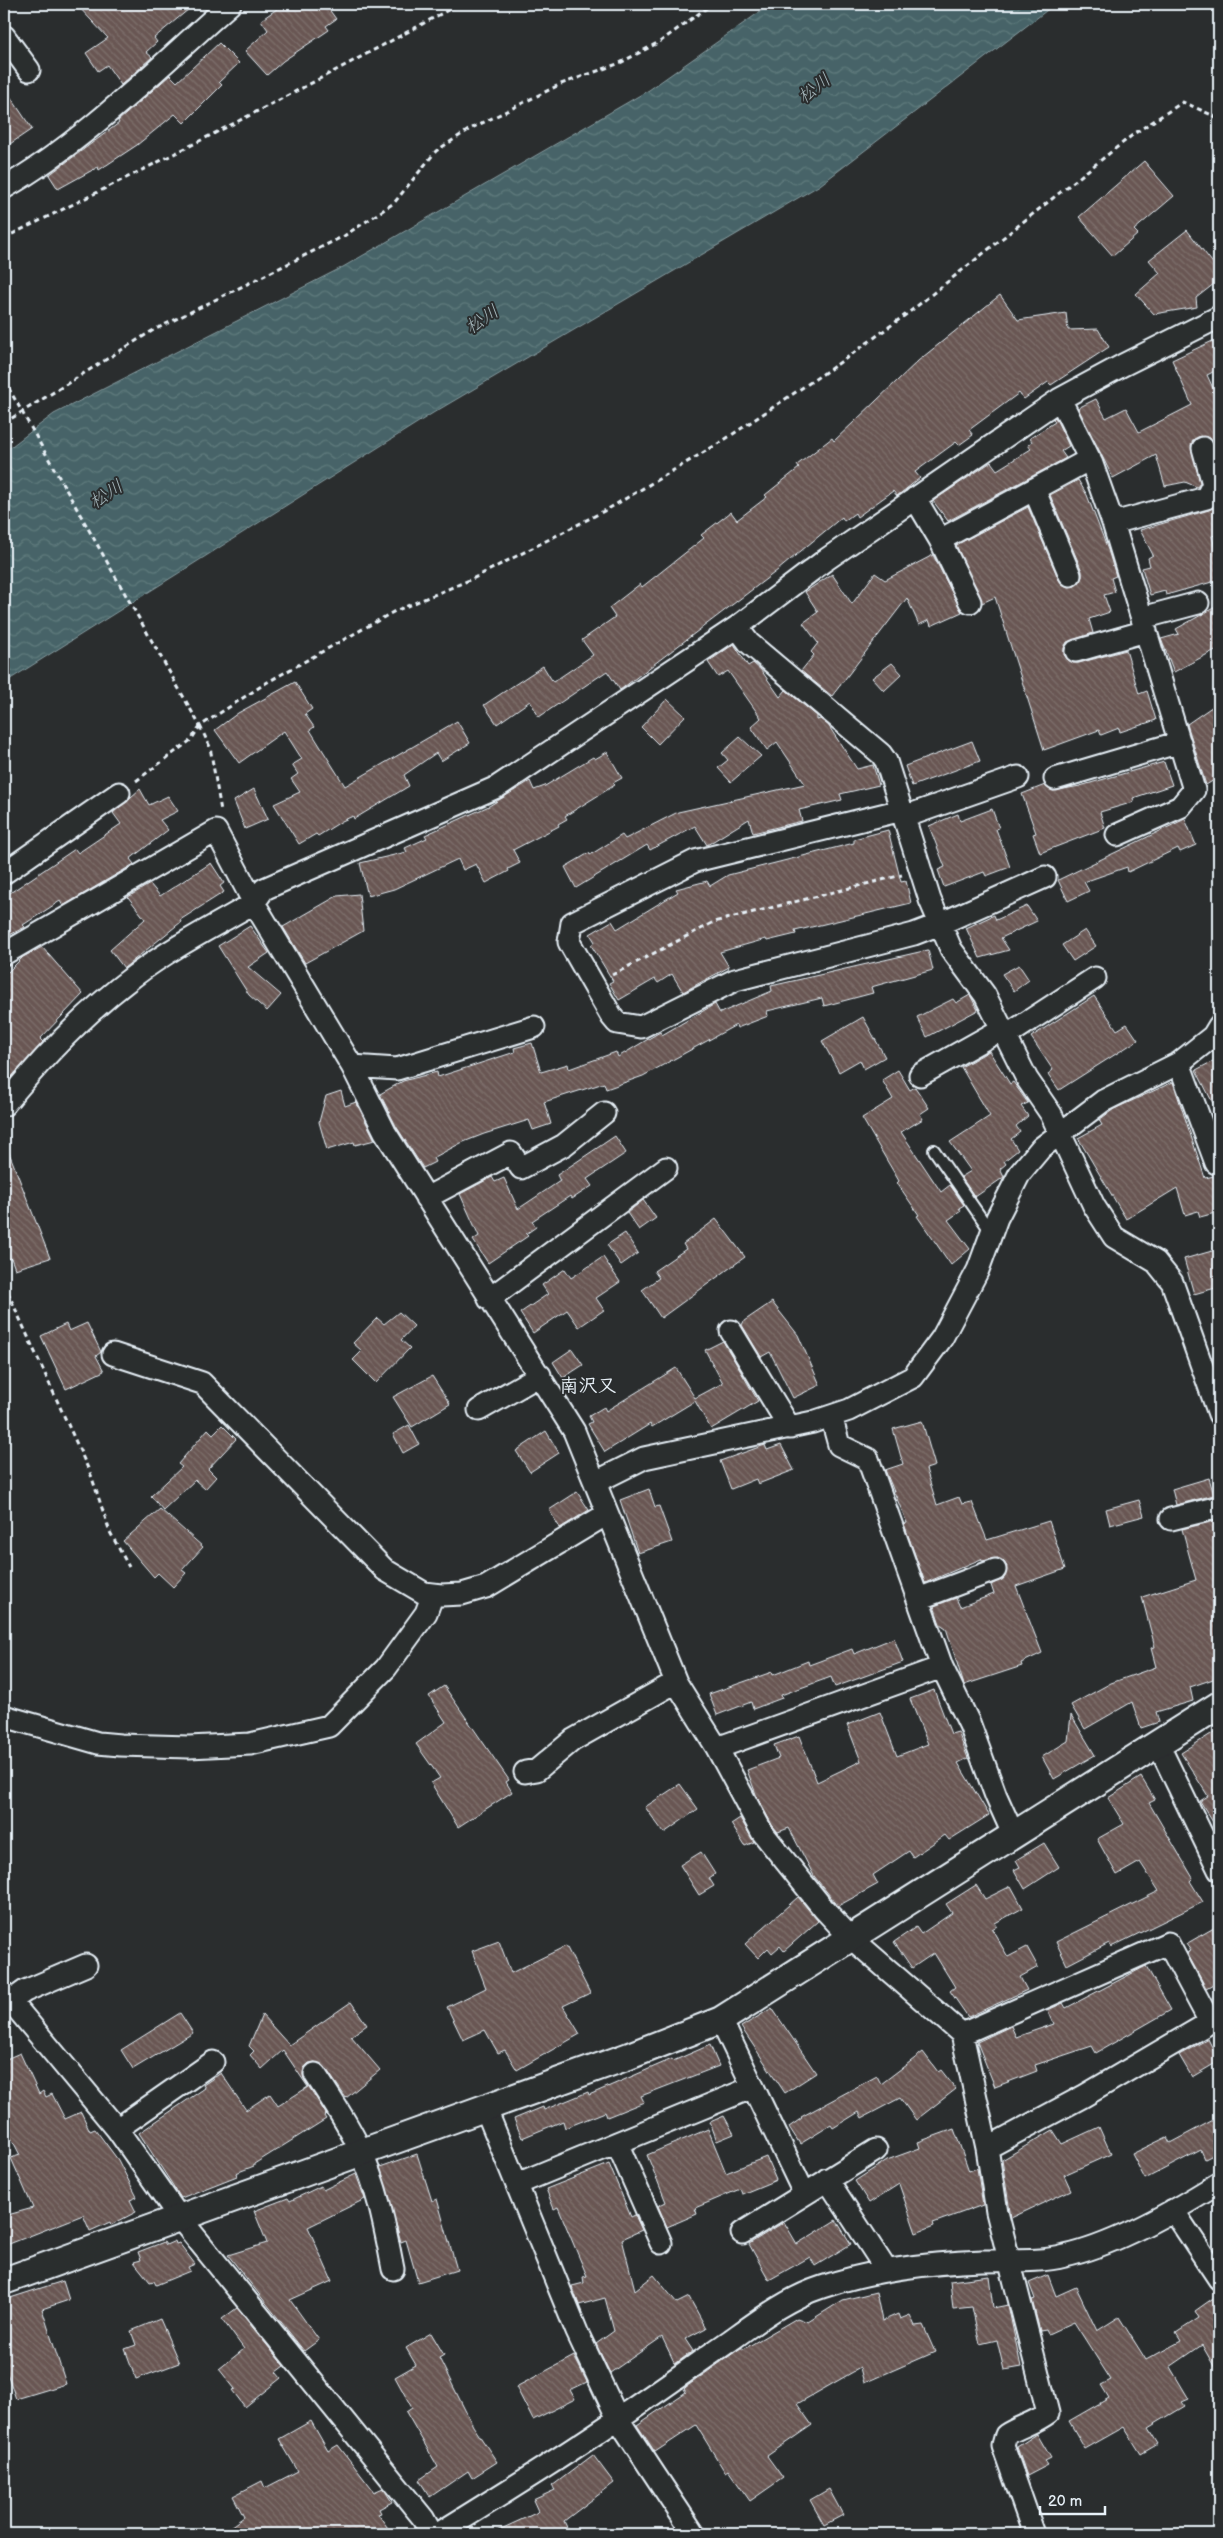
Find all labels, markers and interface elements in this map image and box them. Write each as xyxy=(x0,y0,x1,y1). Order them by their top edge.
water label: 松川 xyxy=(794,69,835,108)
water label: 松川 xyxy=(461,301,503,338)
water label: 松川 xyxy=(85,476,127,513)
district label: 南沢又 xyxy=(559,1375,617,1398)
scale bar xyxy=(1040,2483,1106,2515)
text: 20 m xyxy=(1048,2492,1082,2511)

